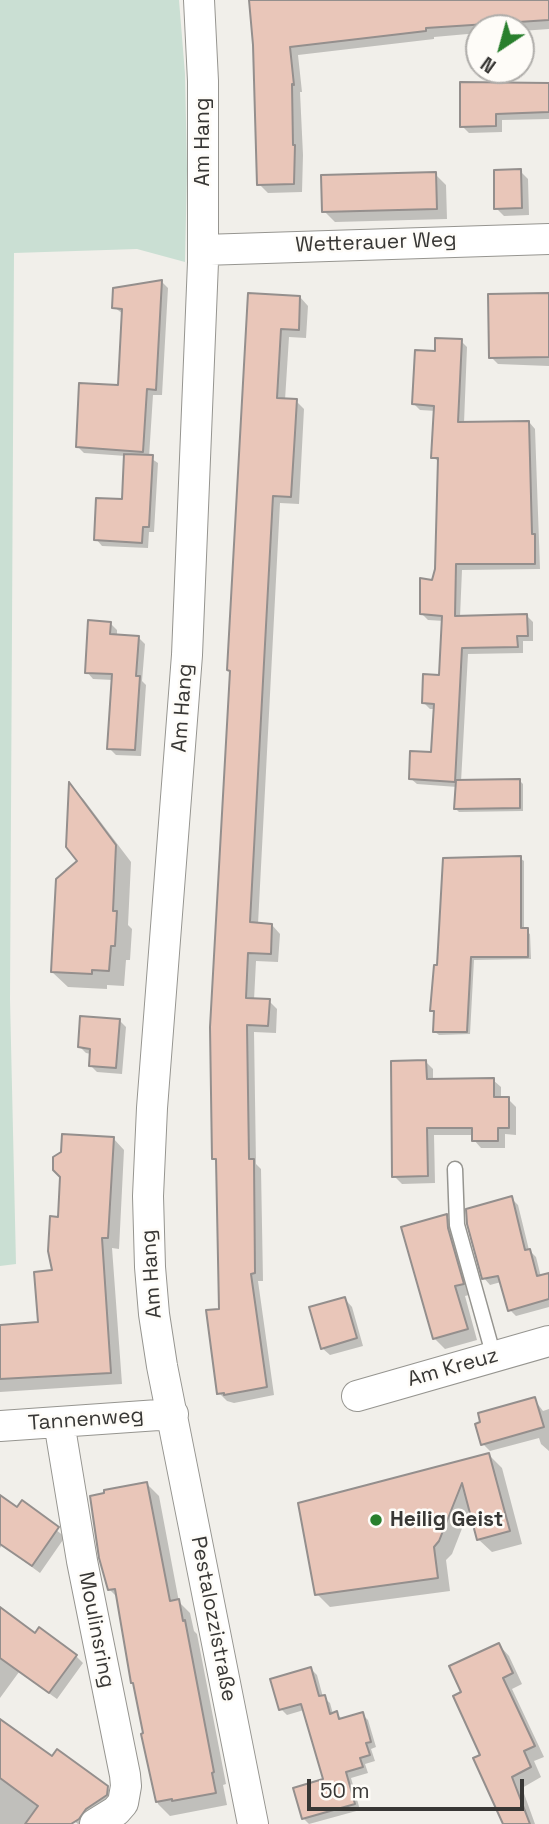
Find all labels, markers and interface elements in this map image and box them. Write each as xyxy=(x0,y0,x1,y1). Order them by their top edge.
north arrow xyxy=(465,14,535,84)
text: N xyxy=(476,51,501,79)
street label: Am Hang xyxy=(190,98,216,186)
street label: Wetterauer Weg xyxy=(295,228,457,258)
street label: Am Hang xyxy=(167,663,199,753)
street label: Am Hang xyxy=(136,1229,168,1319)
street label: Am Kreuz xyxy=(405,1343,501,1393)
street label: Tannenweg xyxy=(27,1403,145,1437)
place label: Heilig Geist xyxy=(390,1507,503,1533)
marker: Heilig Geist xyxy=(368,1512,384,1528)
street label: Pestalozzistraße xyxy=(185,1534,241,1704)
street label: Moulinsring xyxy=(72,1570,120,1690)
scale bar xyxy=(311,1764,528,1808)
text: 50 m xyxy=(320,1777,370,1804)

